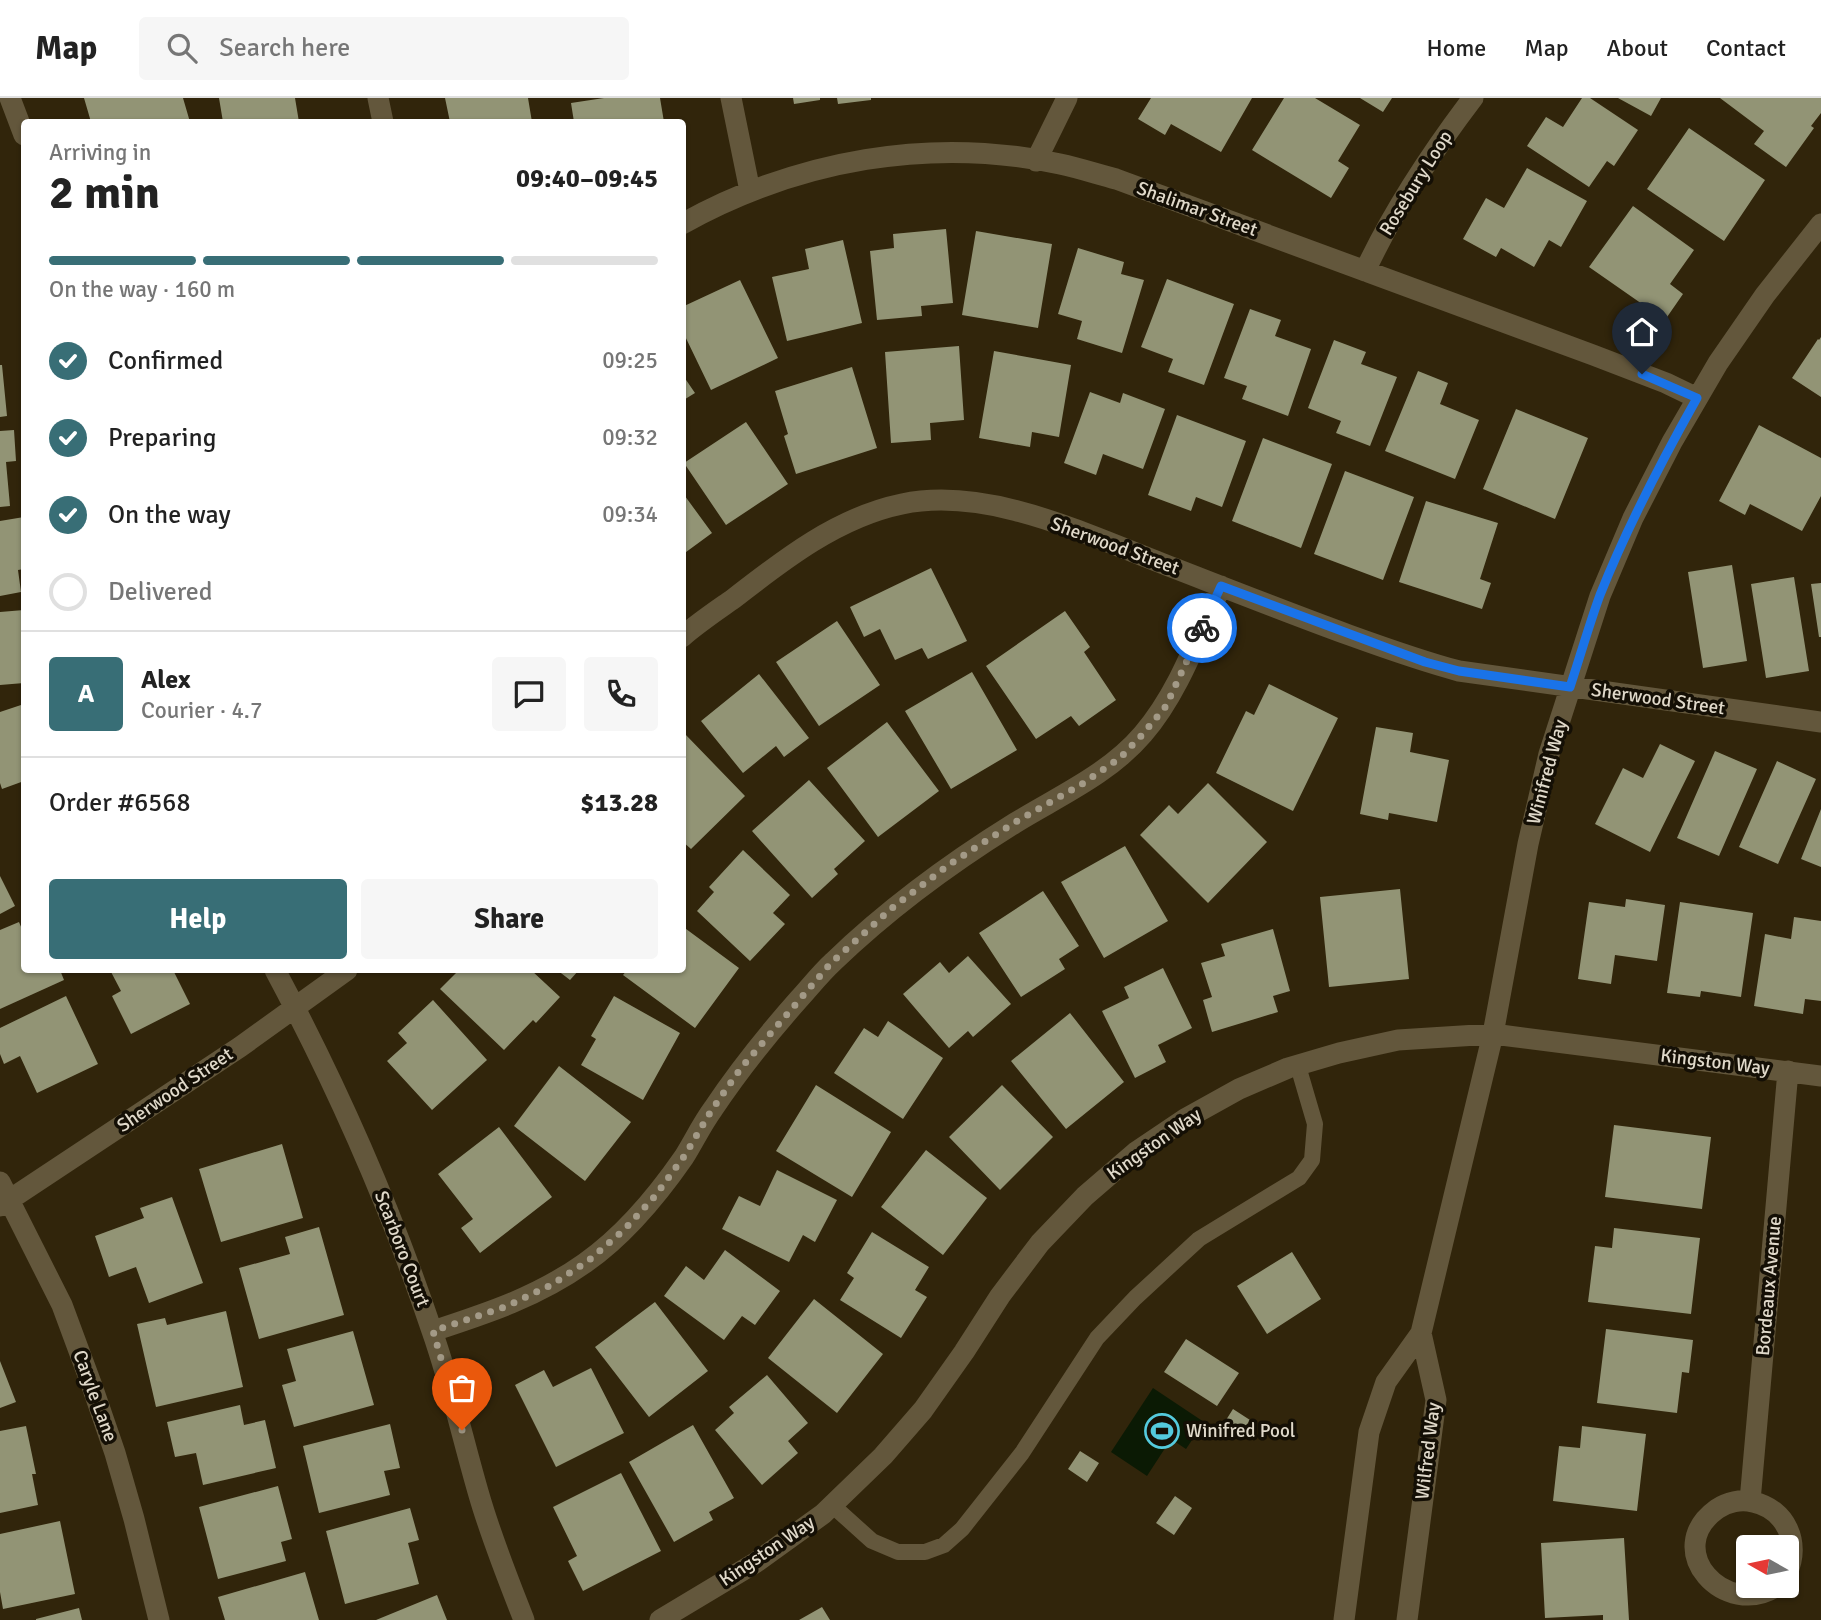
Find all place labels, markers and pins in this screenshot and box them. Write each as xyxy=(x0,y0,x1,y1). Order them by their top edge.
pin xyxy=(1612,302,1672,374)
pin xyxy=(432,1358,492,1430)
sports icon: Winifred Pool xyxy=(1143,1412,1181,1450)
place label: Winifred Pool xyxy=(1186,1419,1295,1443)

